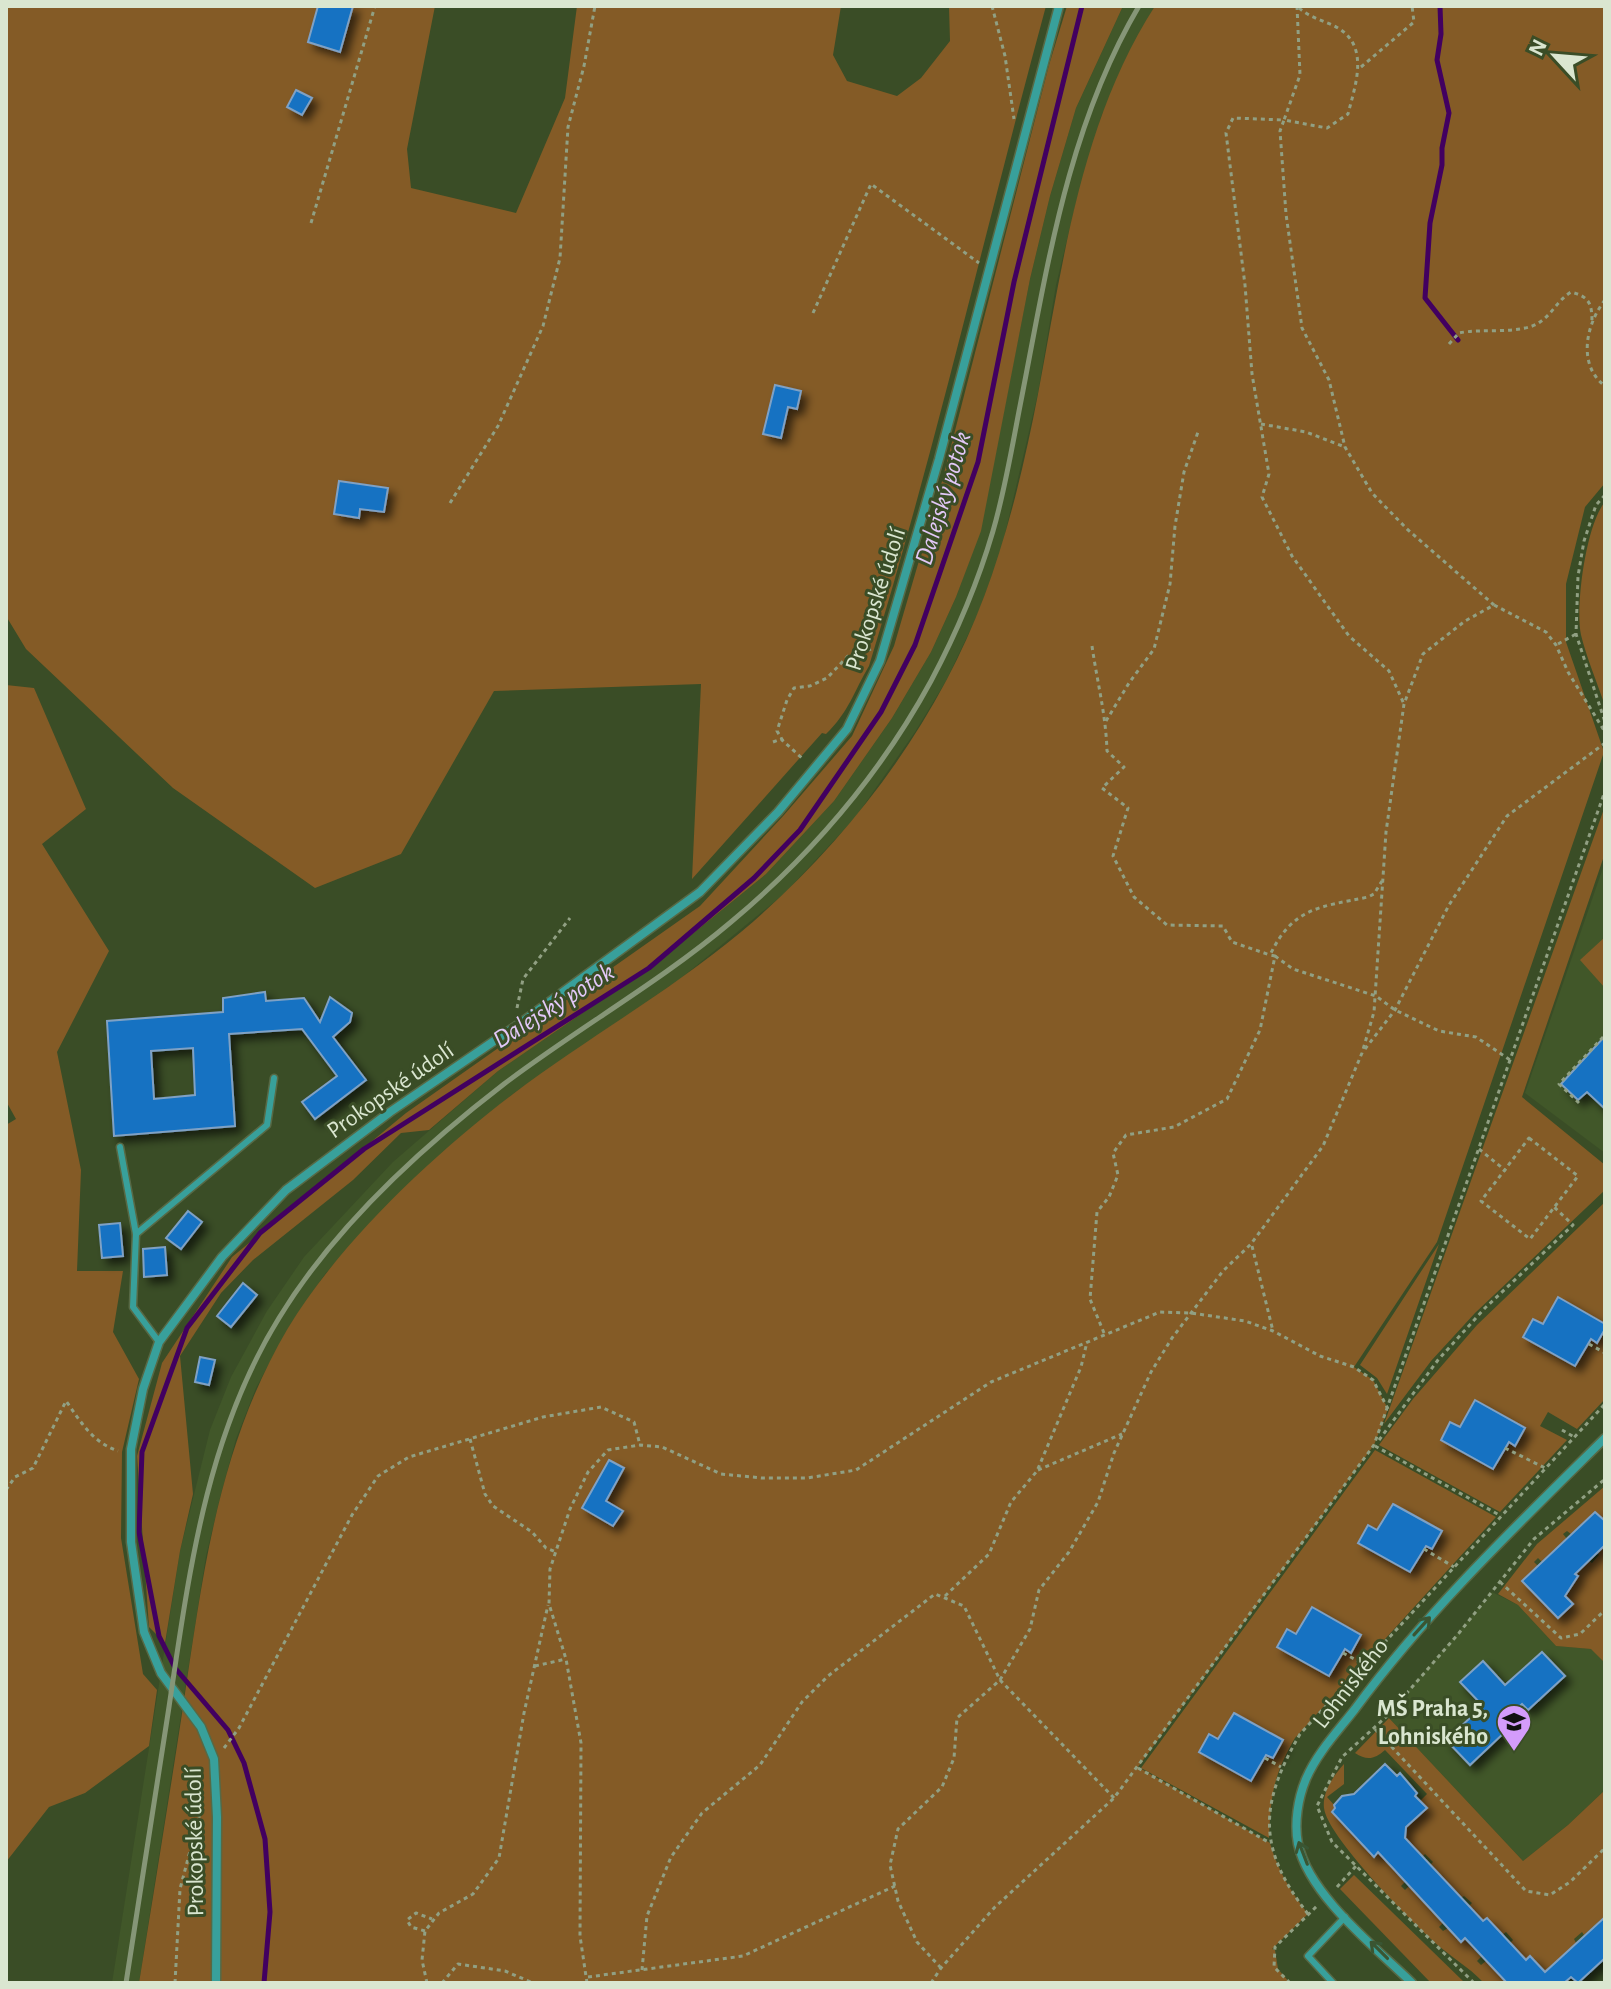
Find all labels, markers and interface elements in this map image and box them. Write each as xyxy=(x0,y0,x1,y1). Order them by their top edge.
north arrow xyxy=(1515,16,1595,96)
text: N xyxy=(1525,36,1551,59)
water label: Dalejský potok xyxy=(910,429,976,568)
street label: Prokopské údolí xyxy=(842,525,910,674)
water label: Dalejský potok xyxy=(488,958,619,1053)
street label: Prokopské údolí xyxy=(323,1038,459,1143)
one-way arrow xyxy=(1413,1617,1431,1637)
street label: Lohniského xyxy=(1309,1634,1393,1733)
place label: MŠ Praha 5, Lohniského xyxy=(1377,1693,1488,1749)
school or university icon: MŠ Praha 5, Lohniského xyxy=(1495,1703,1533,1753)
street label: Prokopské údolí xyxy=(182,1767,208,1917)
one-way arrow xyxy=(1295,1841,1309,1866)
one-way arrow xyxy=(1369,1940,1388,1960)

